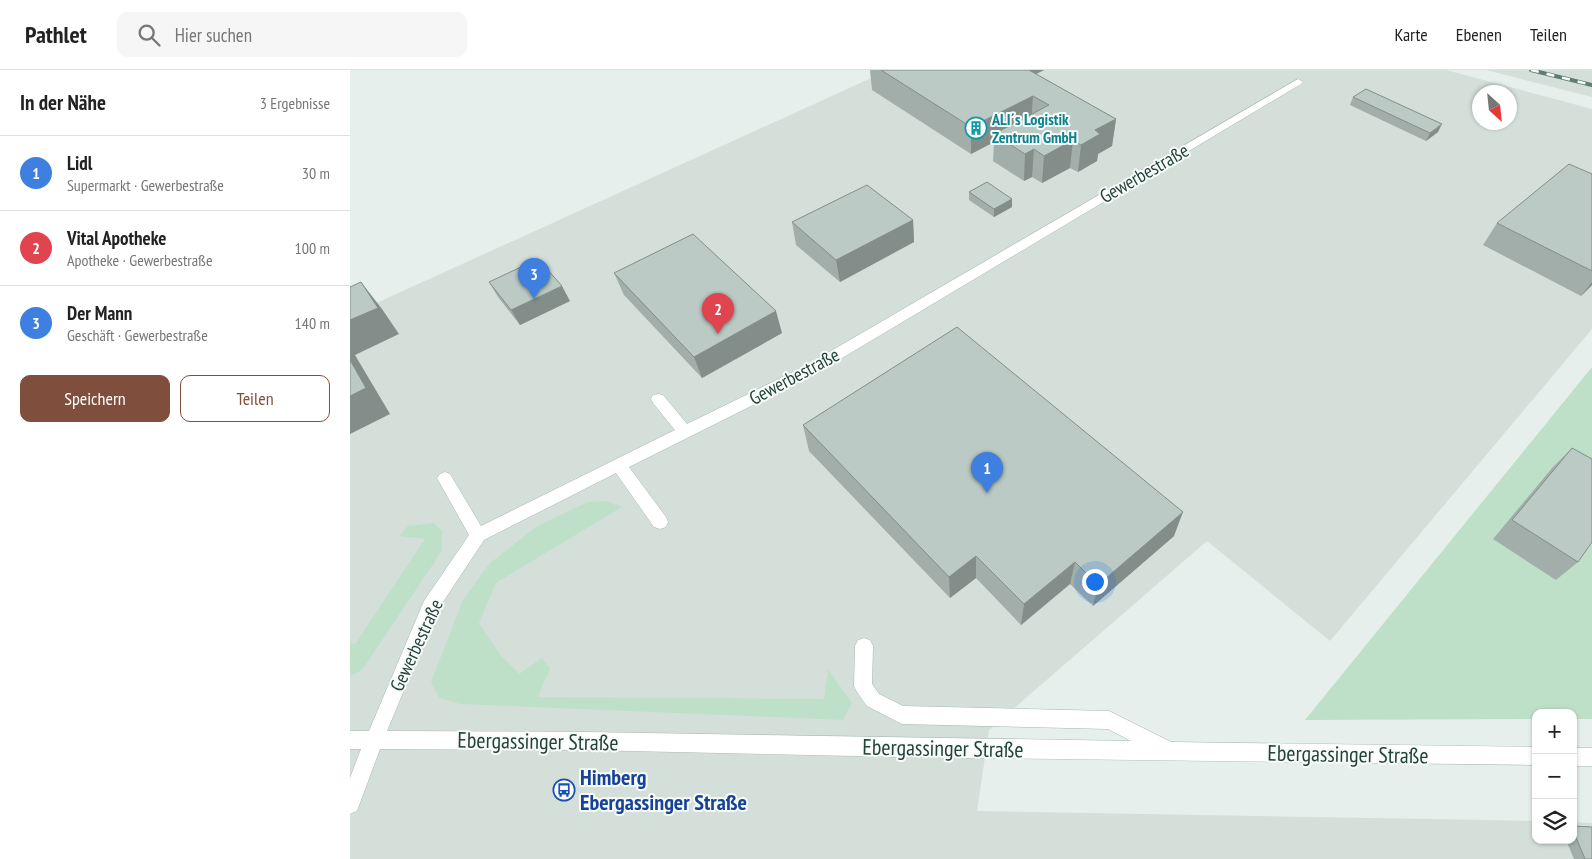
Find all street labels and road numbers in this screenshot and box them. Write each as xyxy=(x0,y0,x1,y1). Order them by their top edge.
street label: Gewerbestraße xyxy=(1095,138,1193,208)
street label: Gewerbestraße xyxy=(745,342,843,410)
street label: Gewerbestraße xyxy=(384,595,448,695)
street label: Ebergassinger Straße xyxy=(457,726,619,756)
street label: Ebergassinger Straße xyxy=(862,733,1024,763)
street label: Ebergassinger Straße xyxy=(1267,739,1429,769)

